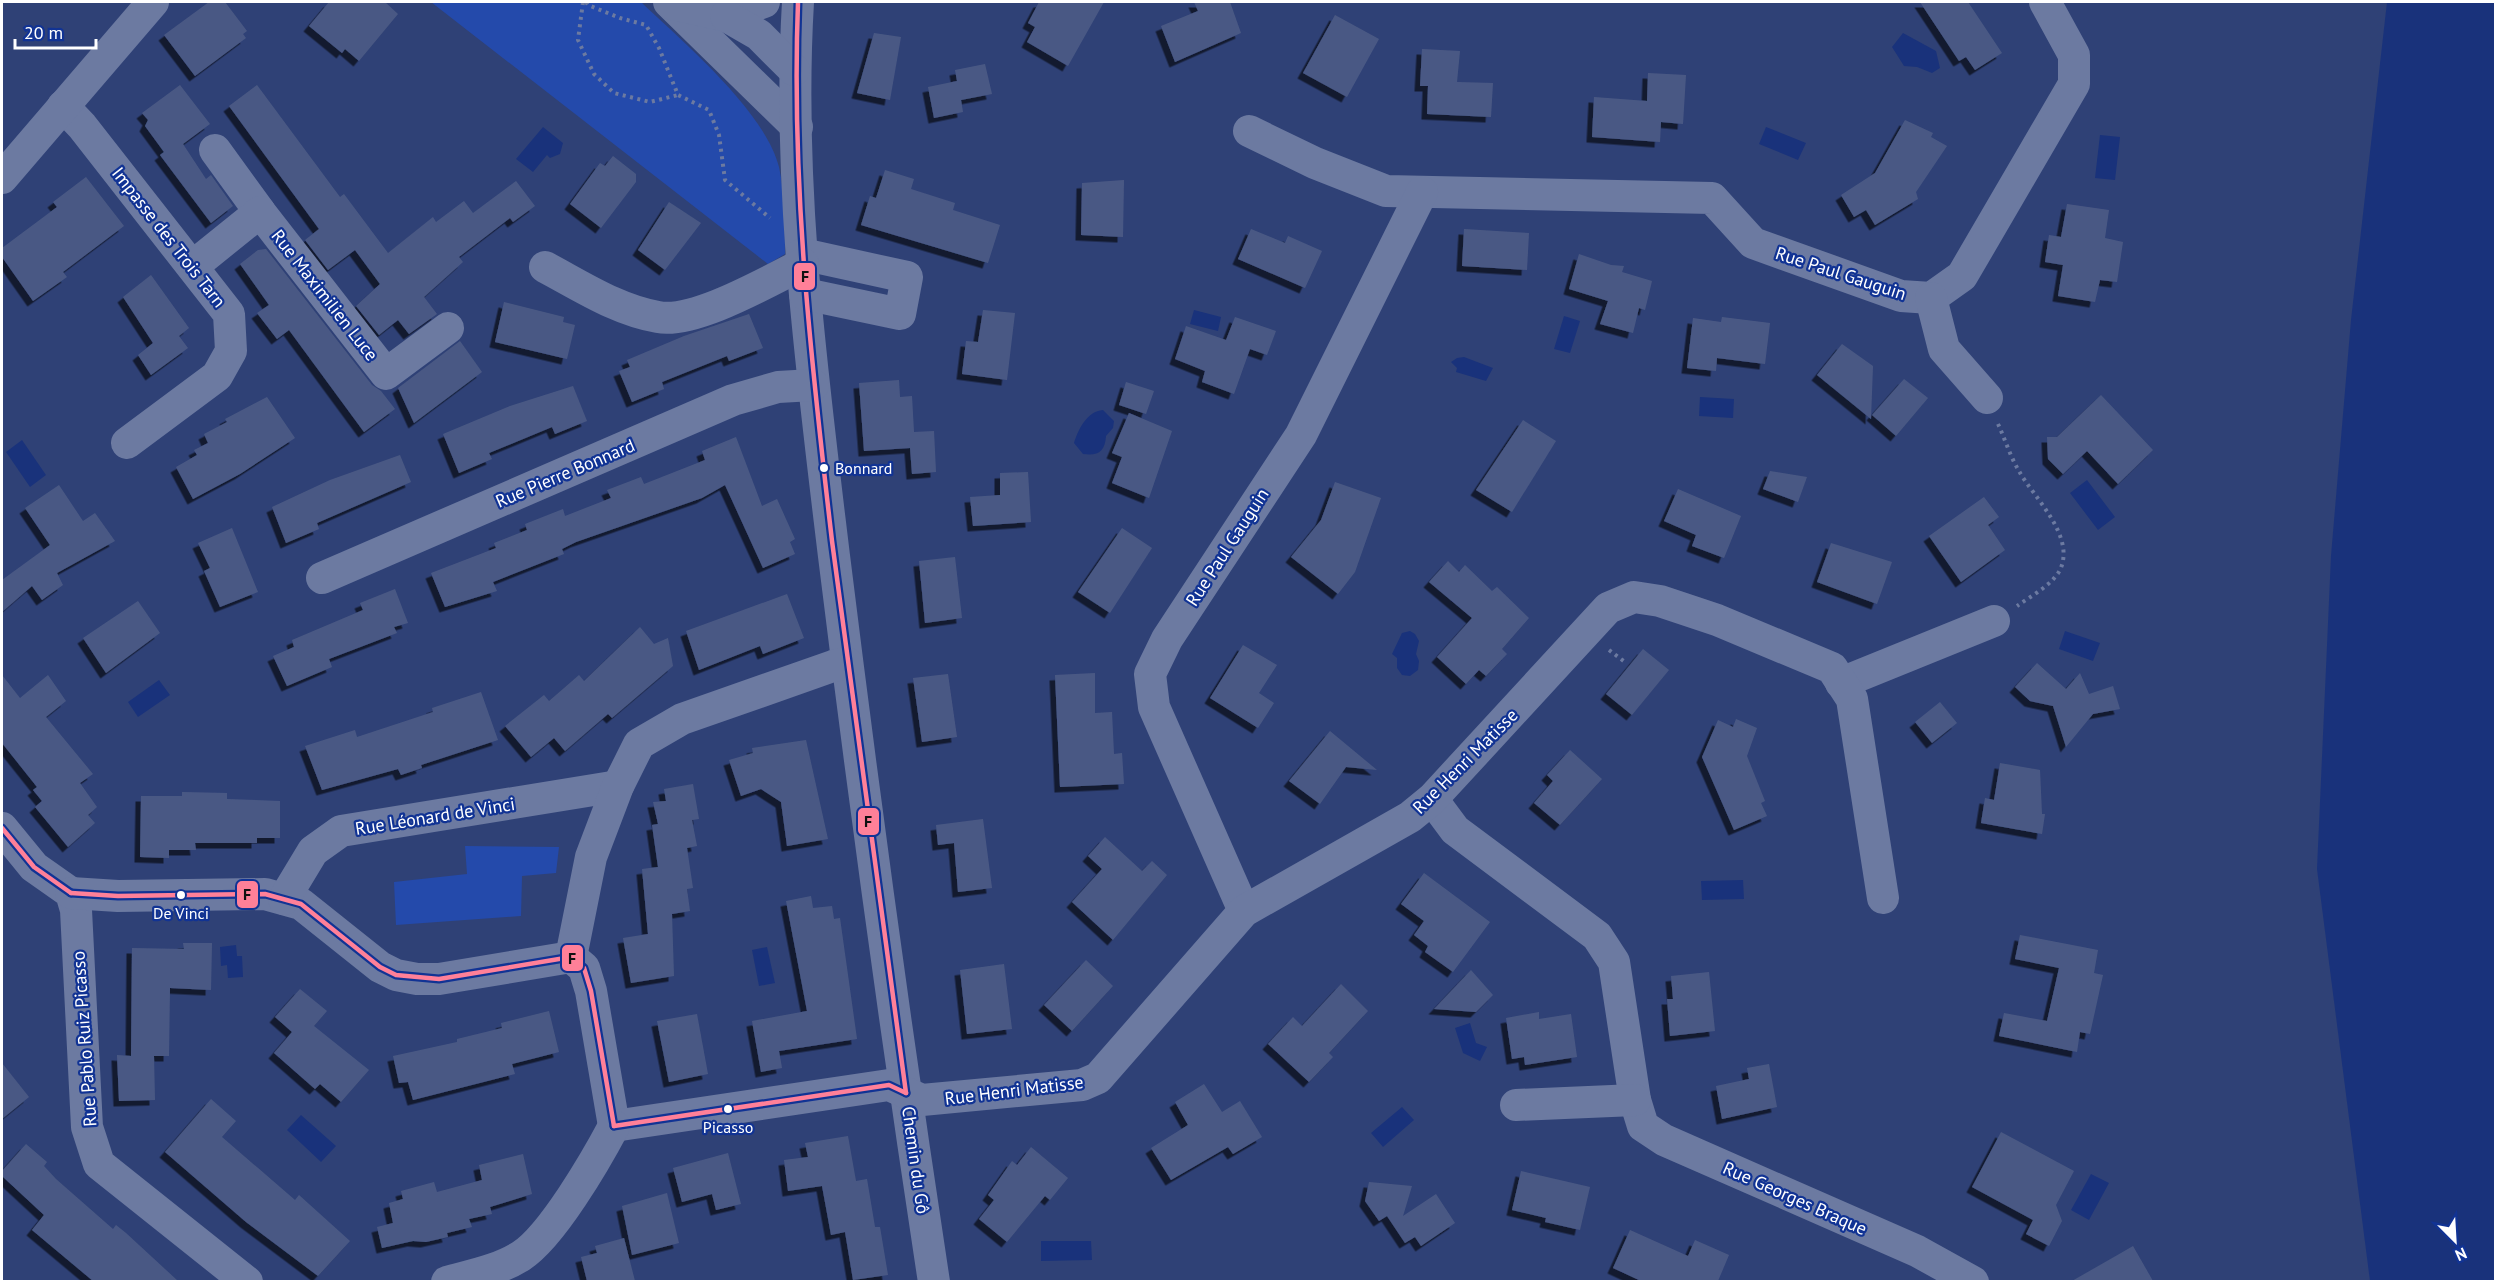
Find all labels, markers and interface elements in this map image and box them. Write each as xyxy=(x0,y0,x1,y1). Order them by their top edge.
scale bar xyxy=(15,12,96,50)
text: 20 m xyxy=(24,21,63,44)
street label: Impasse des Trois Tarn xyxy=(107,162,231,312)
street label: Rue Maximilien Luce xyxy=(267,225,383,365)
street label: Rue Paul Gauguin xyxy=(1773,241,1909,305)
line badge: F xyxy=(793,262,816,291)
text: F xyxy=(801,266,809,286)
street label: Rue Pierre Bonnard xyxy=(492,433,638,513)
place label: Bonnard xyxy=(835,458,892,478)
marker: Bonnard xyxy=(818,462,830,474)
street label: Rue Paul Gauguin xyxy=(1180,484,1274,610)
street label: Rue Henri Matisse xyxy=(1408,704,1522,818)
street label: Rue Léonard de Vinci xyxy=(354,792,516,840)
line badge: F xyxy=(857,807,880,836)
text: F xyxy=(864,811,872,831)
line badge: F xyxy=(236,880,259,909)
text: F xyxy=(243,884,251,904)
marker: De Vinci xyxy=(175,889,187,901)
place label: De Vinci xyxy=(153,903,209,923)
line badge: F xyxy=(561,944,584,972)
text: F xyxy=(568,948,576,968)
street label: Rue Pablo Ruiz Picasso xyxy=(66,950,102,1128)
street label: Rue Henri Matisse xyxy=(943,1070,1085,1110)
marker: Picasso xyxy=(722,1103,734,1115)
street label: Chemin du Gô xyxy=(897,1105,935,1215)
place label: Picasso xyxy=(703,1117,753,1137)
street label: Rue Georges Braque xyxy=(1719,1156,1871,1240)
north arrow xyxy=(2425,1211,2485,1271)
text: N xyxy=(2452,1243,2470,1266)

